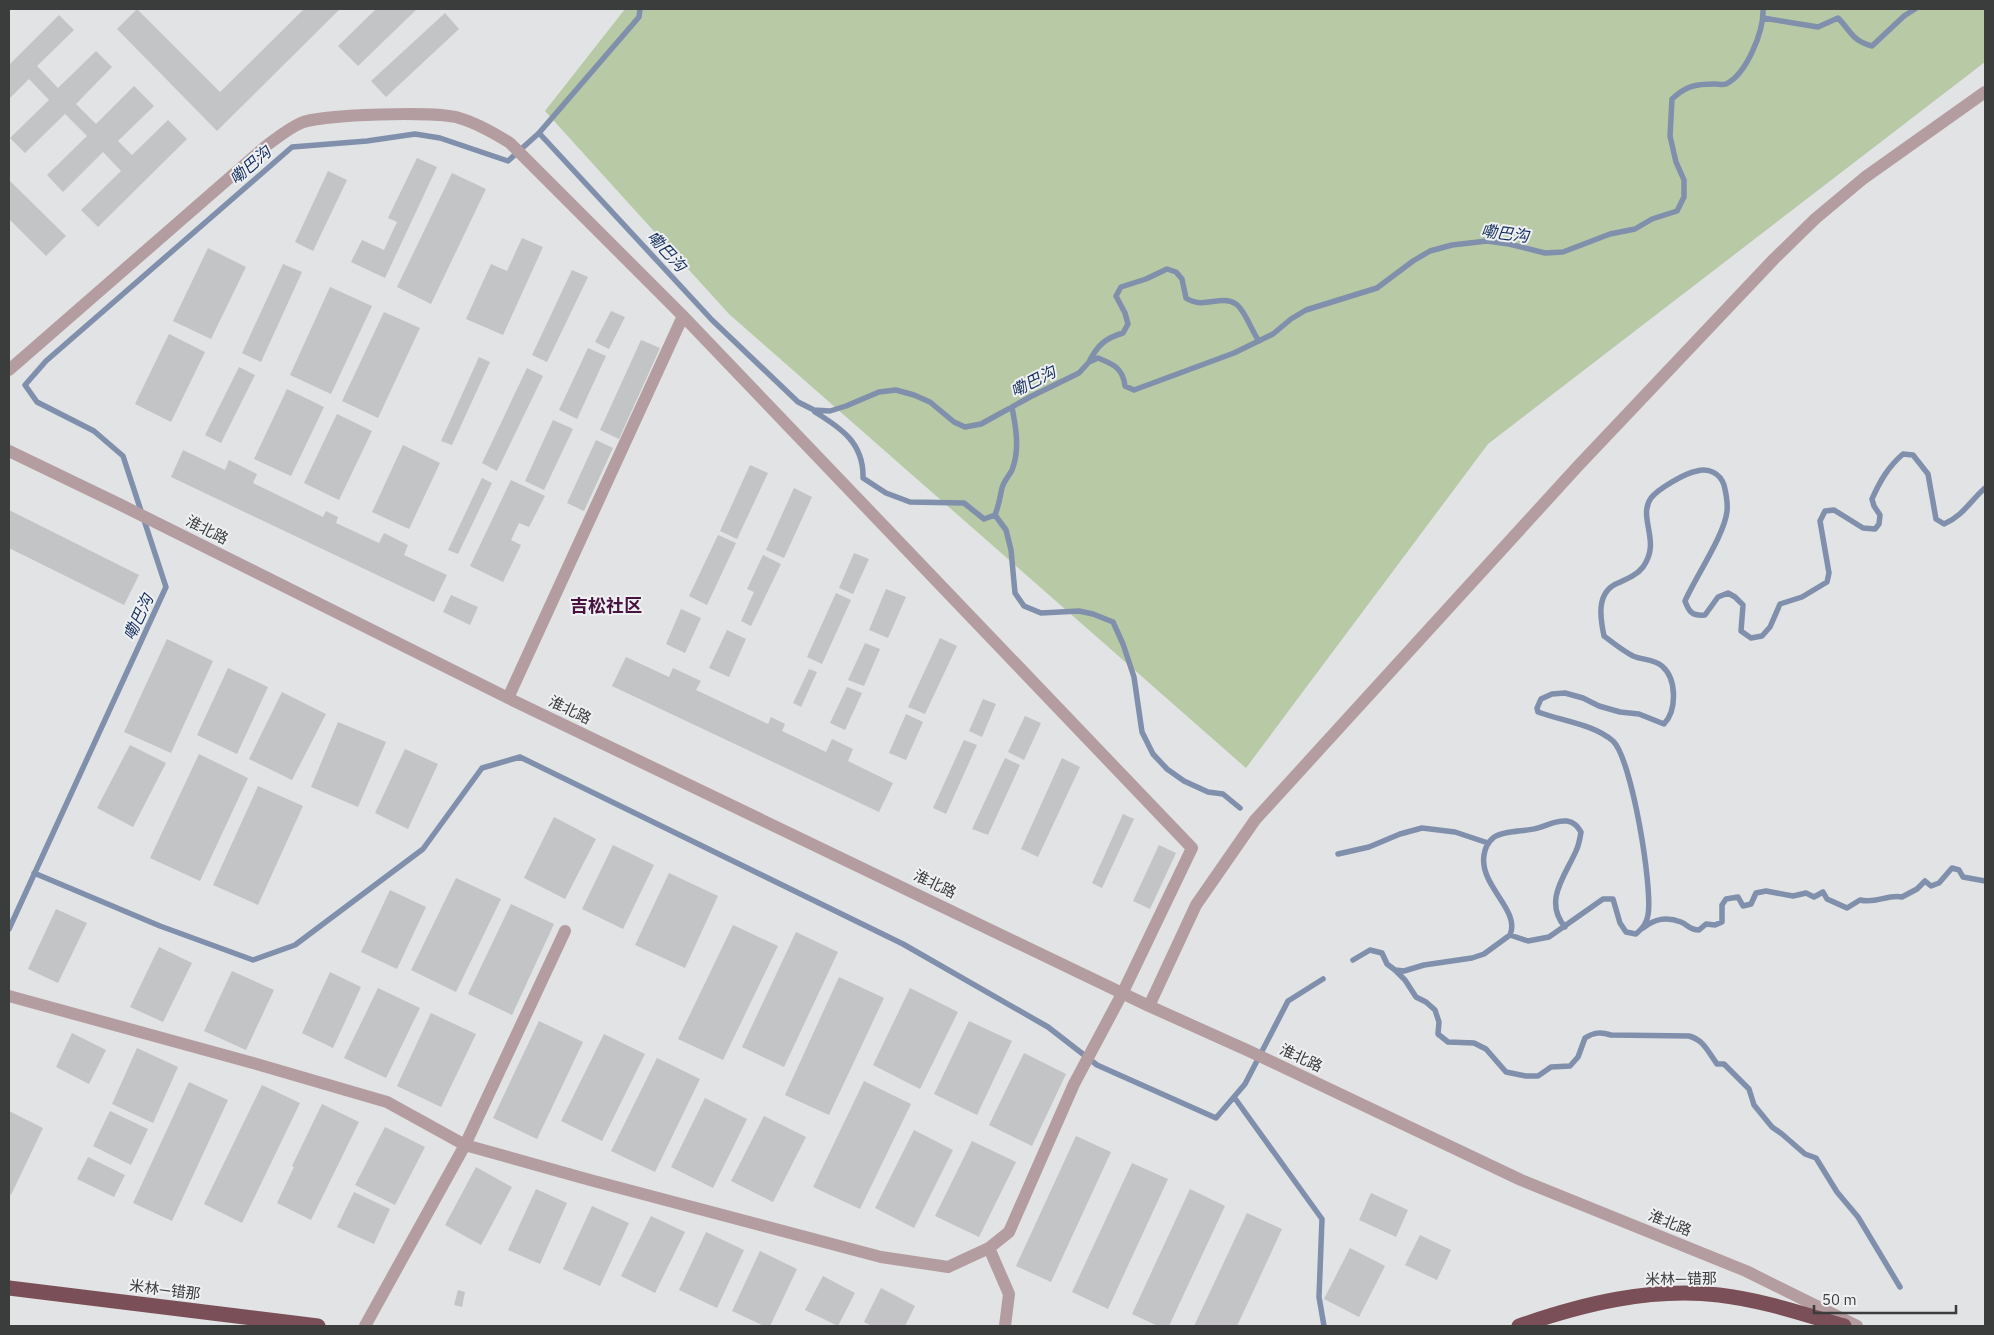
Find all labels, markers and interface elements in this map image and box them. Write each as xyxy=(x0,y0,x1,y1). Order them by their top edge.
water label: 嘞巴沟 xyxy=(225,140,276,188)
water label: 嘞巴沟 xyxy=(1480,220,1532,246)
water label: 嘞巴沟 xyxy=(643,227,692,277)
water label: 嘞巴沟 xyxy=(1007,360,1061,401)
street label: 淮北路 xyxy=(183,511,232,548)
water label: 嘞巴沟 xyxy=(119,589,158,643)
district label: 吉松社区 xyxy=(570,594,642,617)
street label: 淮北路 xyxy=(546,691,595,728)
street label: 淮北路 xyxy=(911,865,960,902)
street label: 淮北路 xyxy=(1277,1039,1326,1076)
street label: 淮北路 xyxy=(1646,1205,1695,1240)
street label: 米林—错那 xyxy=(1645,1268,1717,1289)
street label: 米林—错那 xyxy=(128,1276,202,1303)
scale bar xyxy=(1814,1282,1956,1314)
text: 50 m xyxy=(1822,1290,1857,1309)

